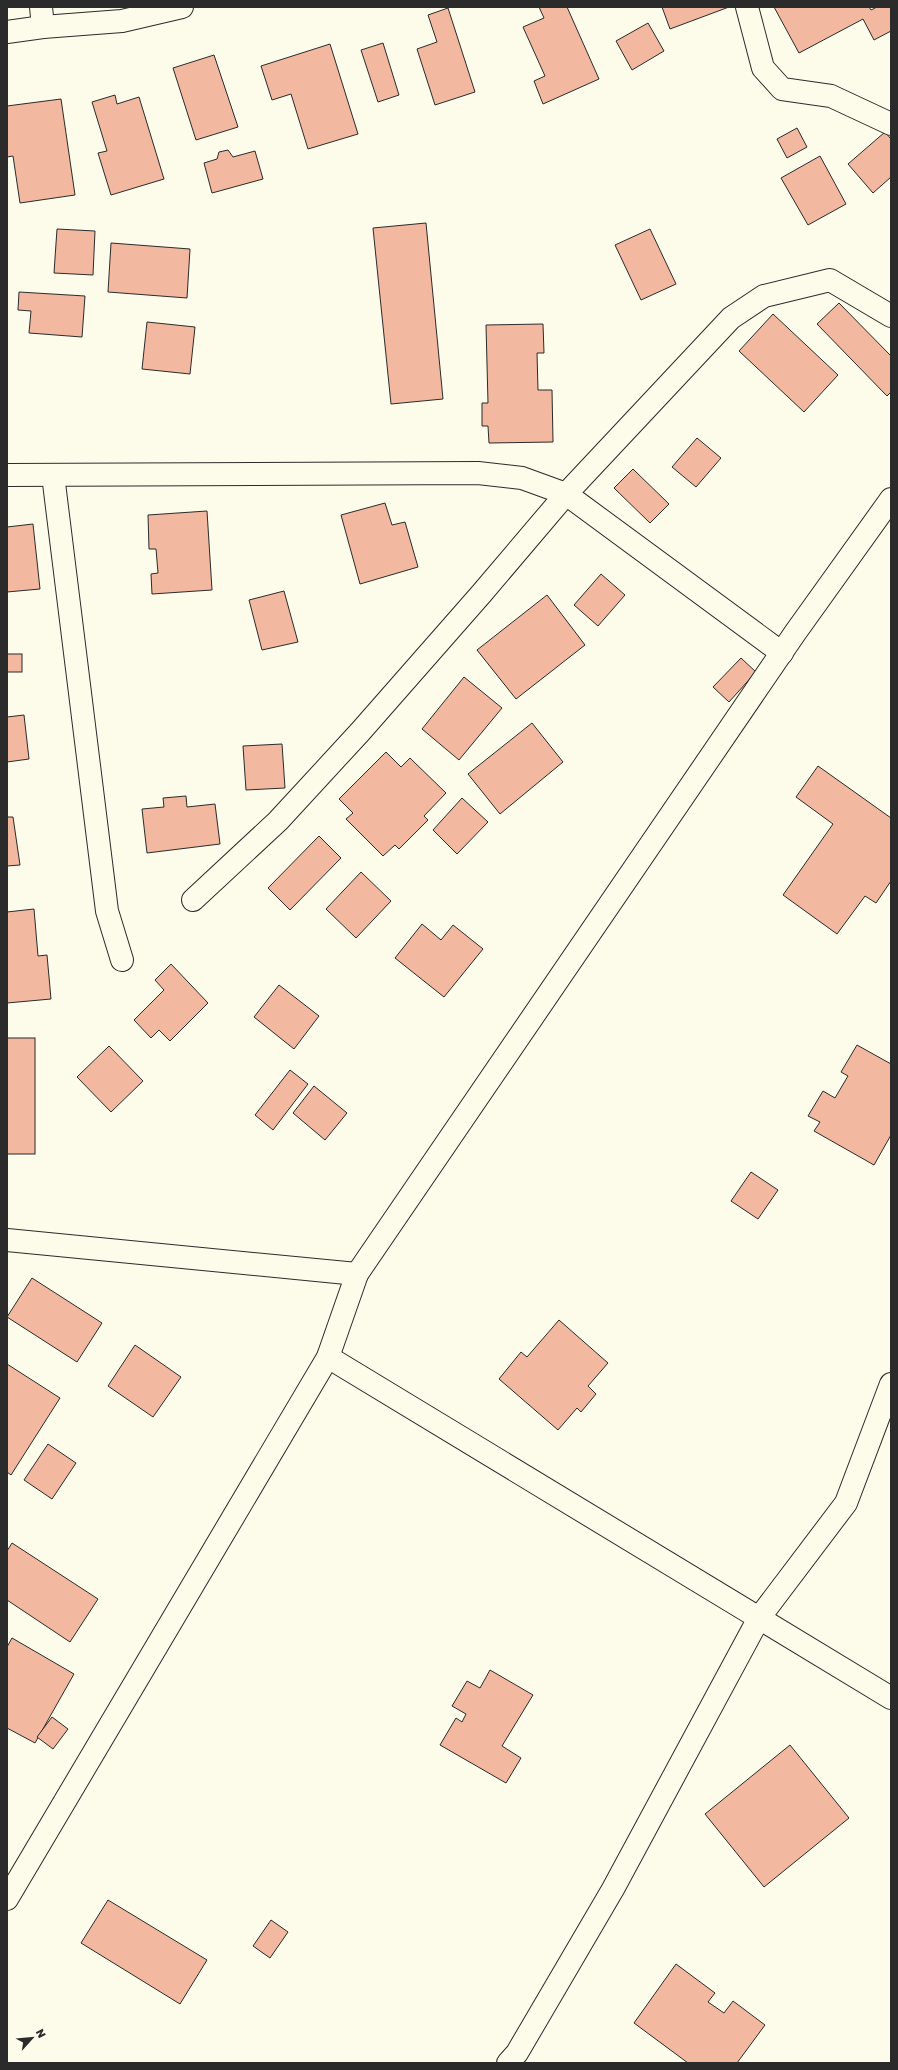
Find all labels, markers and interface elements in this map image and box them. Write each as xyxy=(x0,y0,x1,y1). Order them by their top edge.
north arrow xyxy=(12,2018,52,2058)
text: N xyxy=(34,2027,49,2040)

